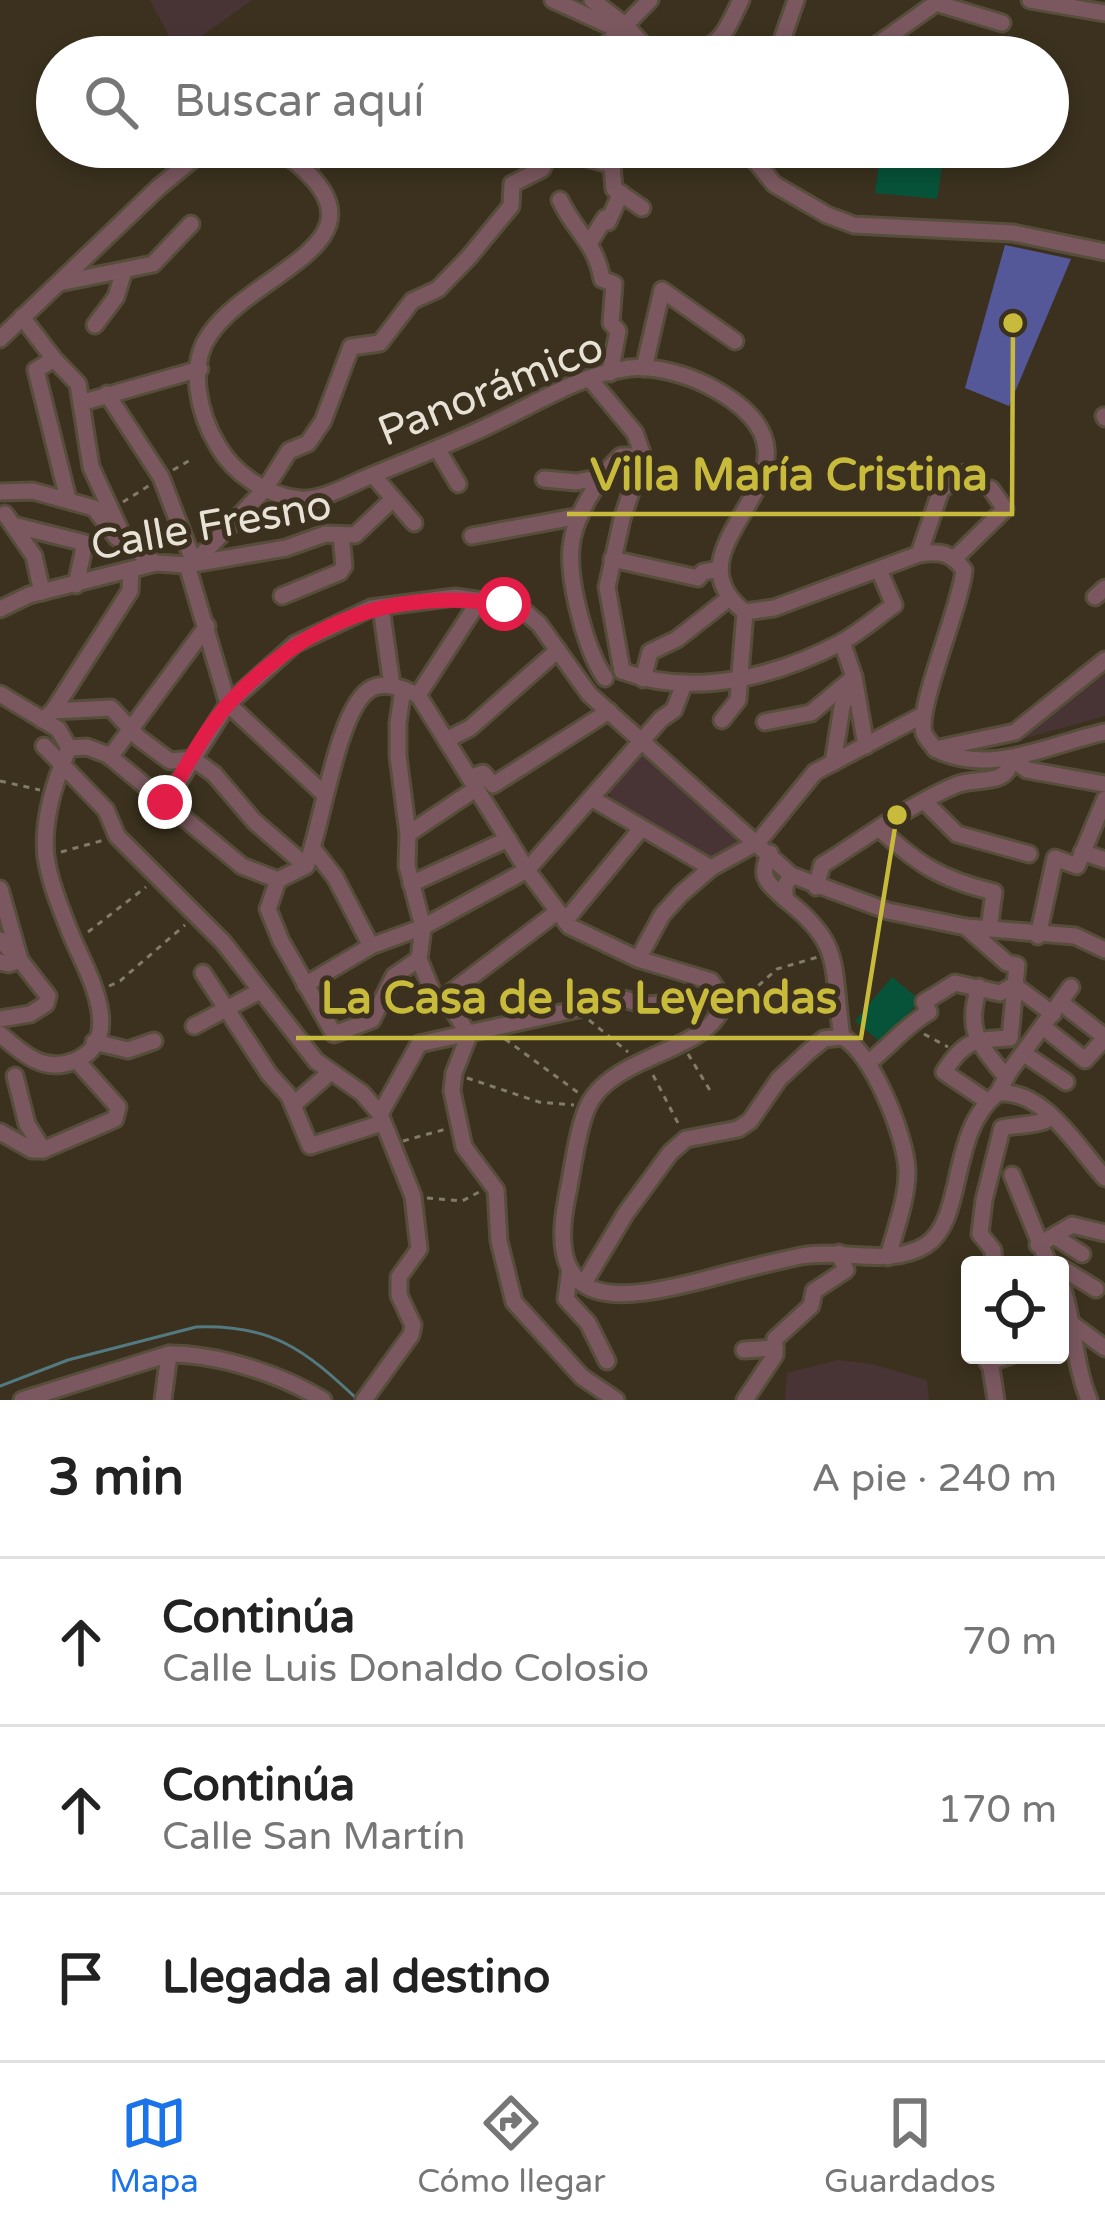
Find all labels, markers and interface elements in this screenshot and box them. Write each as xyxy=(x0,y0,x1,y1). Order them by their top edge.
search box xyxy=(36,36,1069,168)
icon: search xyxy=(78,69,144,135)
text: Buscar aquí xyxy=(174,75,424,129)
street label: Panorámico xyxy=(371,321,611,458)
callout: Villa María Cristina xyxy=(567,433,1012,514)
text: Villa María Cristina xyxy=(590,449,988,503)
street label: Calle Fresno xyxy=(87,479,335,572)
route start xyxy=(477,577,531,631)
route end xyxy=(138,775,192,829)
callout: La Casa de las Leyendas xyxy=(296,957,861,1038)
text: La Casa de las Leyendas xyxy=(321,972,837,1026)
map controls xyxy=(961,1256,1069,1364)
button: locate xyxy=(961,1256,1069,1364)
text: 3 min xyxy=(48,1447,184,1509)
text: A pie · 240 m xyxy=(812,1455,1057,1502)
text: Continúa xyxy=(162,1591,355,1645)
icon: ahead xyxy=(48,1609,114,1675)
text: 70 m xyxy=(962,1618,1057,1665)
text: Calle Luis Donaldo Colosio xyxy=(162,1645,649,1692)
text: Continúa xyxy=(162,1759,355,1813)
icon: ahead xyxy=(48,1777,114,1843)
text: 170 m xyxy=(938,1786,1057,1833)
text: Calle San Martín xyxy=(162,1813,465,1860)
icon: arrive xyxy=(48,1945,114,2011)
text: Llegada al destino xyxy=(162,1951,550,2005)
tab: Mapa xyxy=(109,2090,199,2201)
tab: Cómo llegar xyxy=(417,2090,606,2201)
tab: Guardados xyxy=(824,2090,996,2201)

